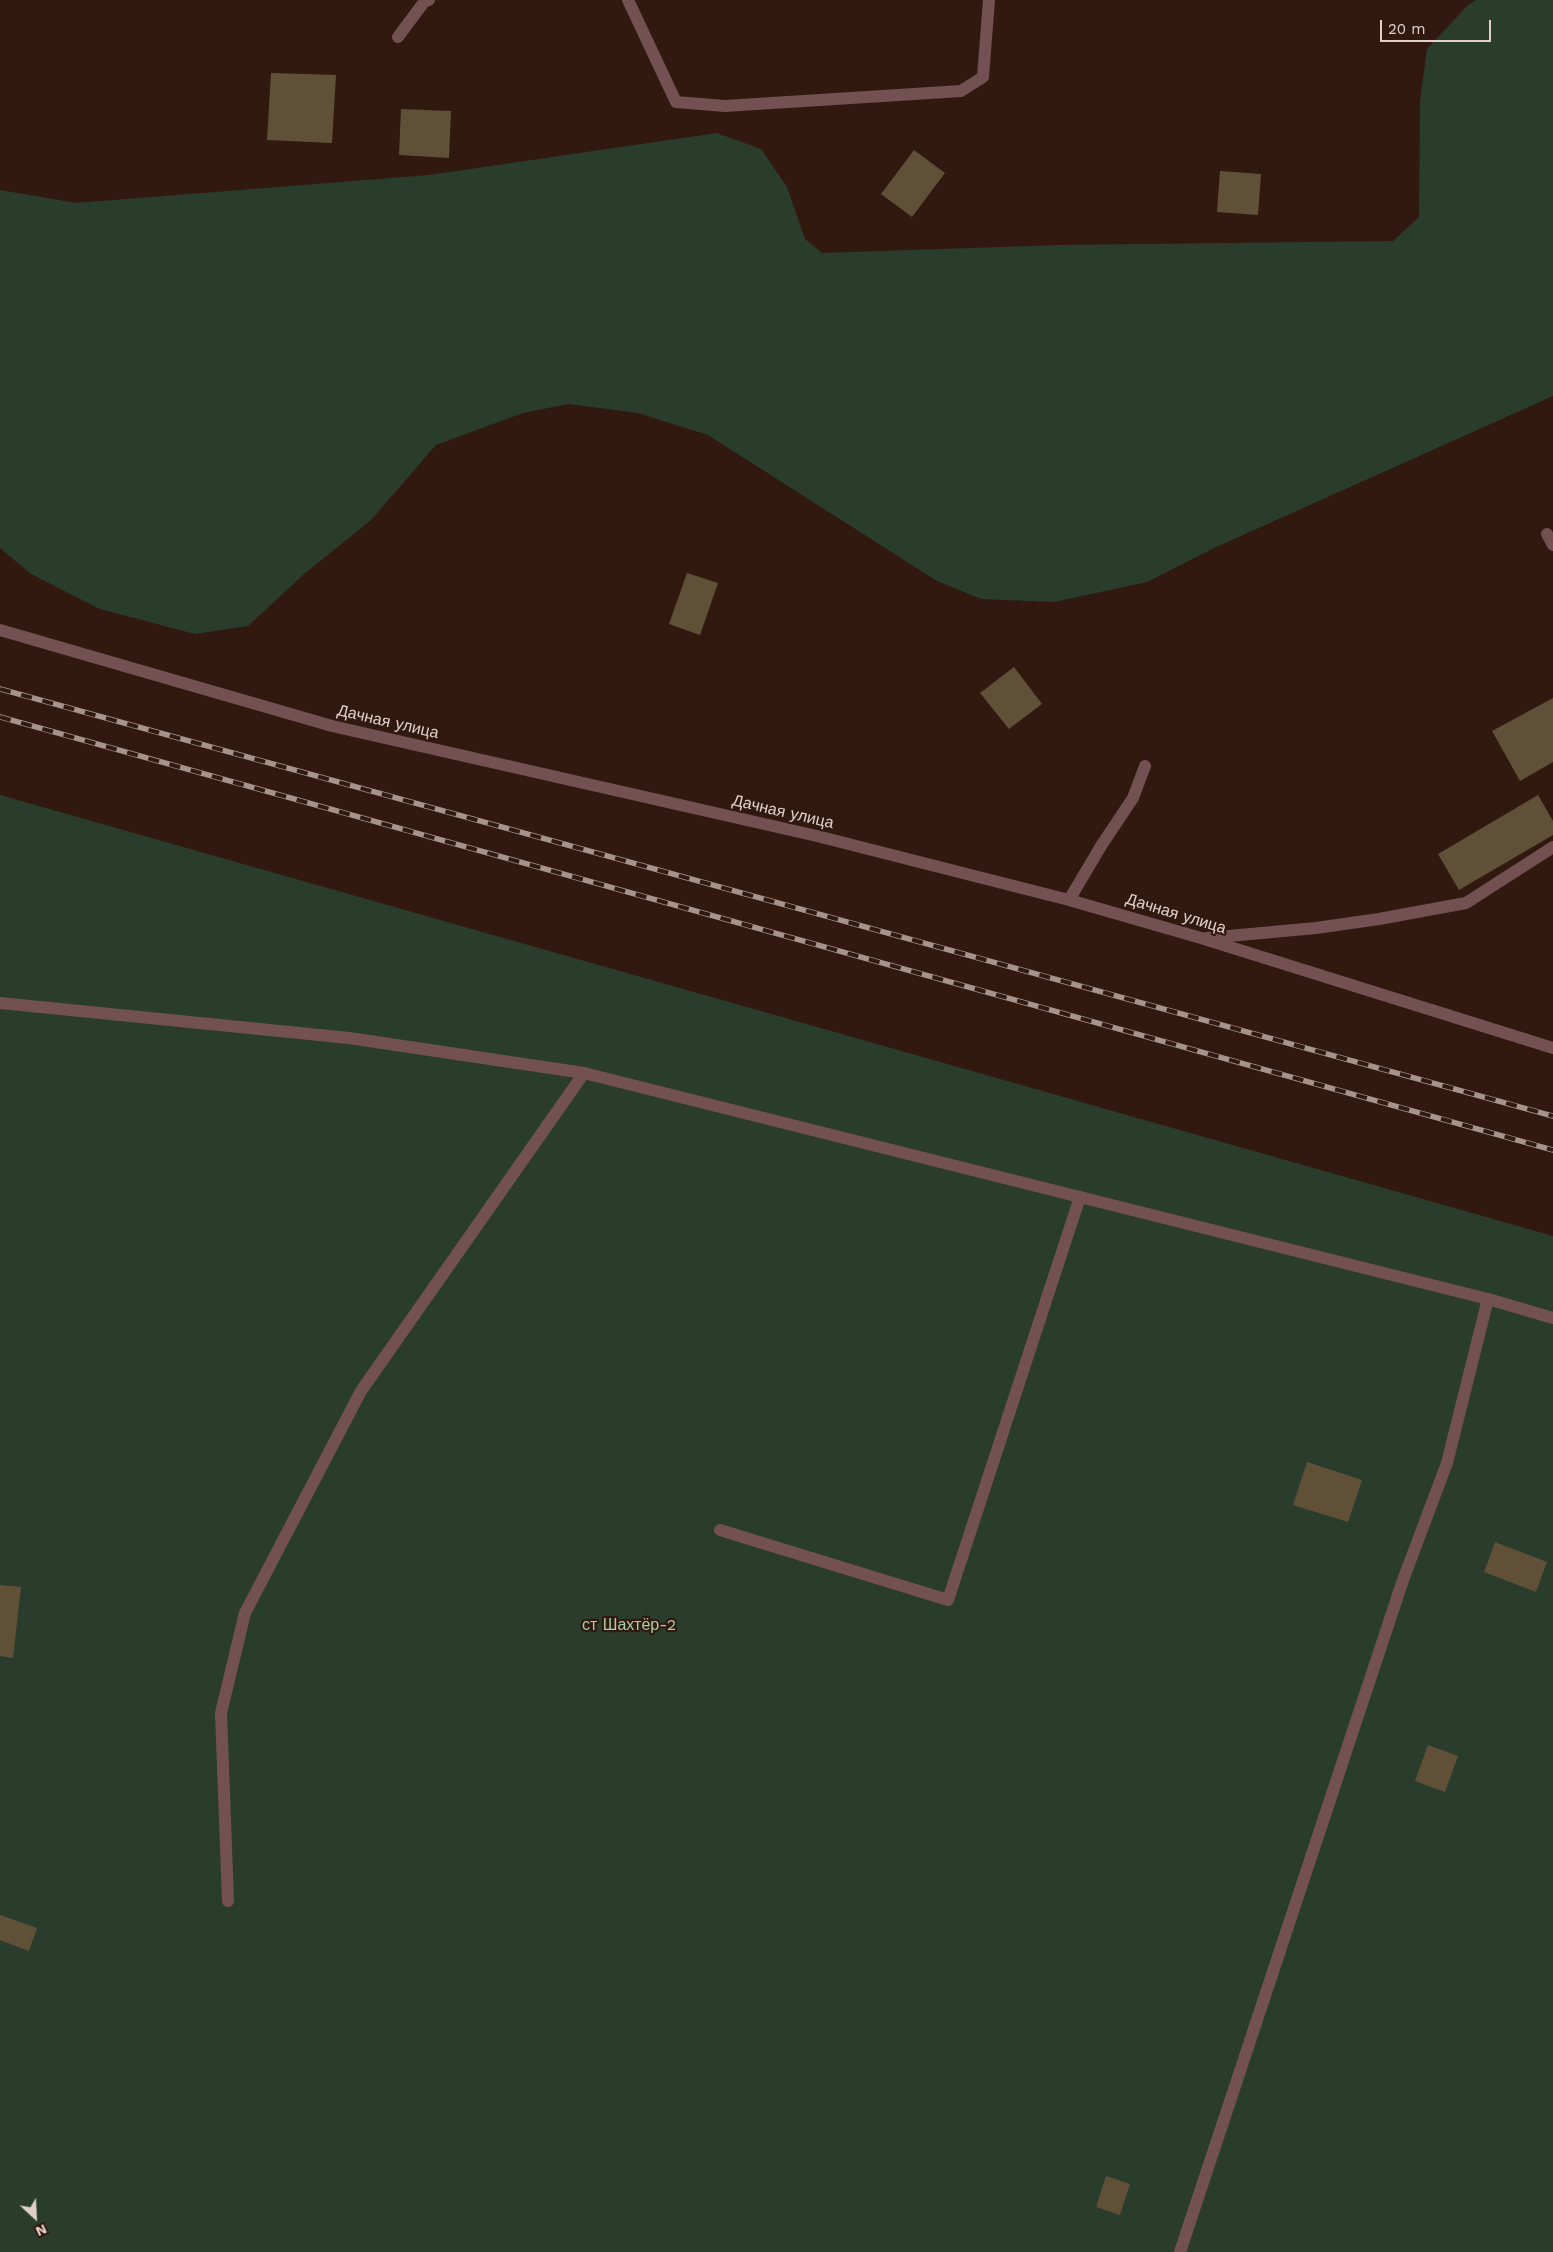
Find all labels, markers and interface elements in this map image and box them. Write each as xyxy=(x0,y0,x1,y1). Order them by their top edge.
scale bar xyxy=(1383,10,1494,42)
text: 20 m xyxy=(1388,20,1426,38)
street label: Дачная улица xyxy=(335,701,441,743)
street label: Дачная улица xyxy=(730,791,836,833)
street label: Дачная улица xyxy=(1124,890,1228,938)
park label: ст Шахтёр-2 xyxy=(582,1615,676,1635)
north arrow xyxy=(10,2192,60,2242)
text: N xyxy=(33,2221,49,2240)

